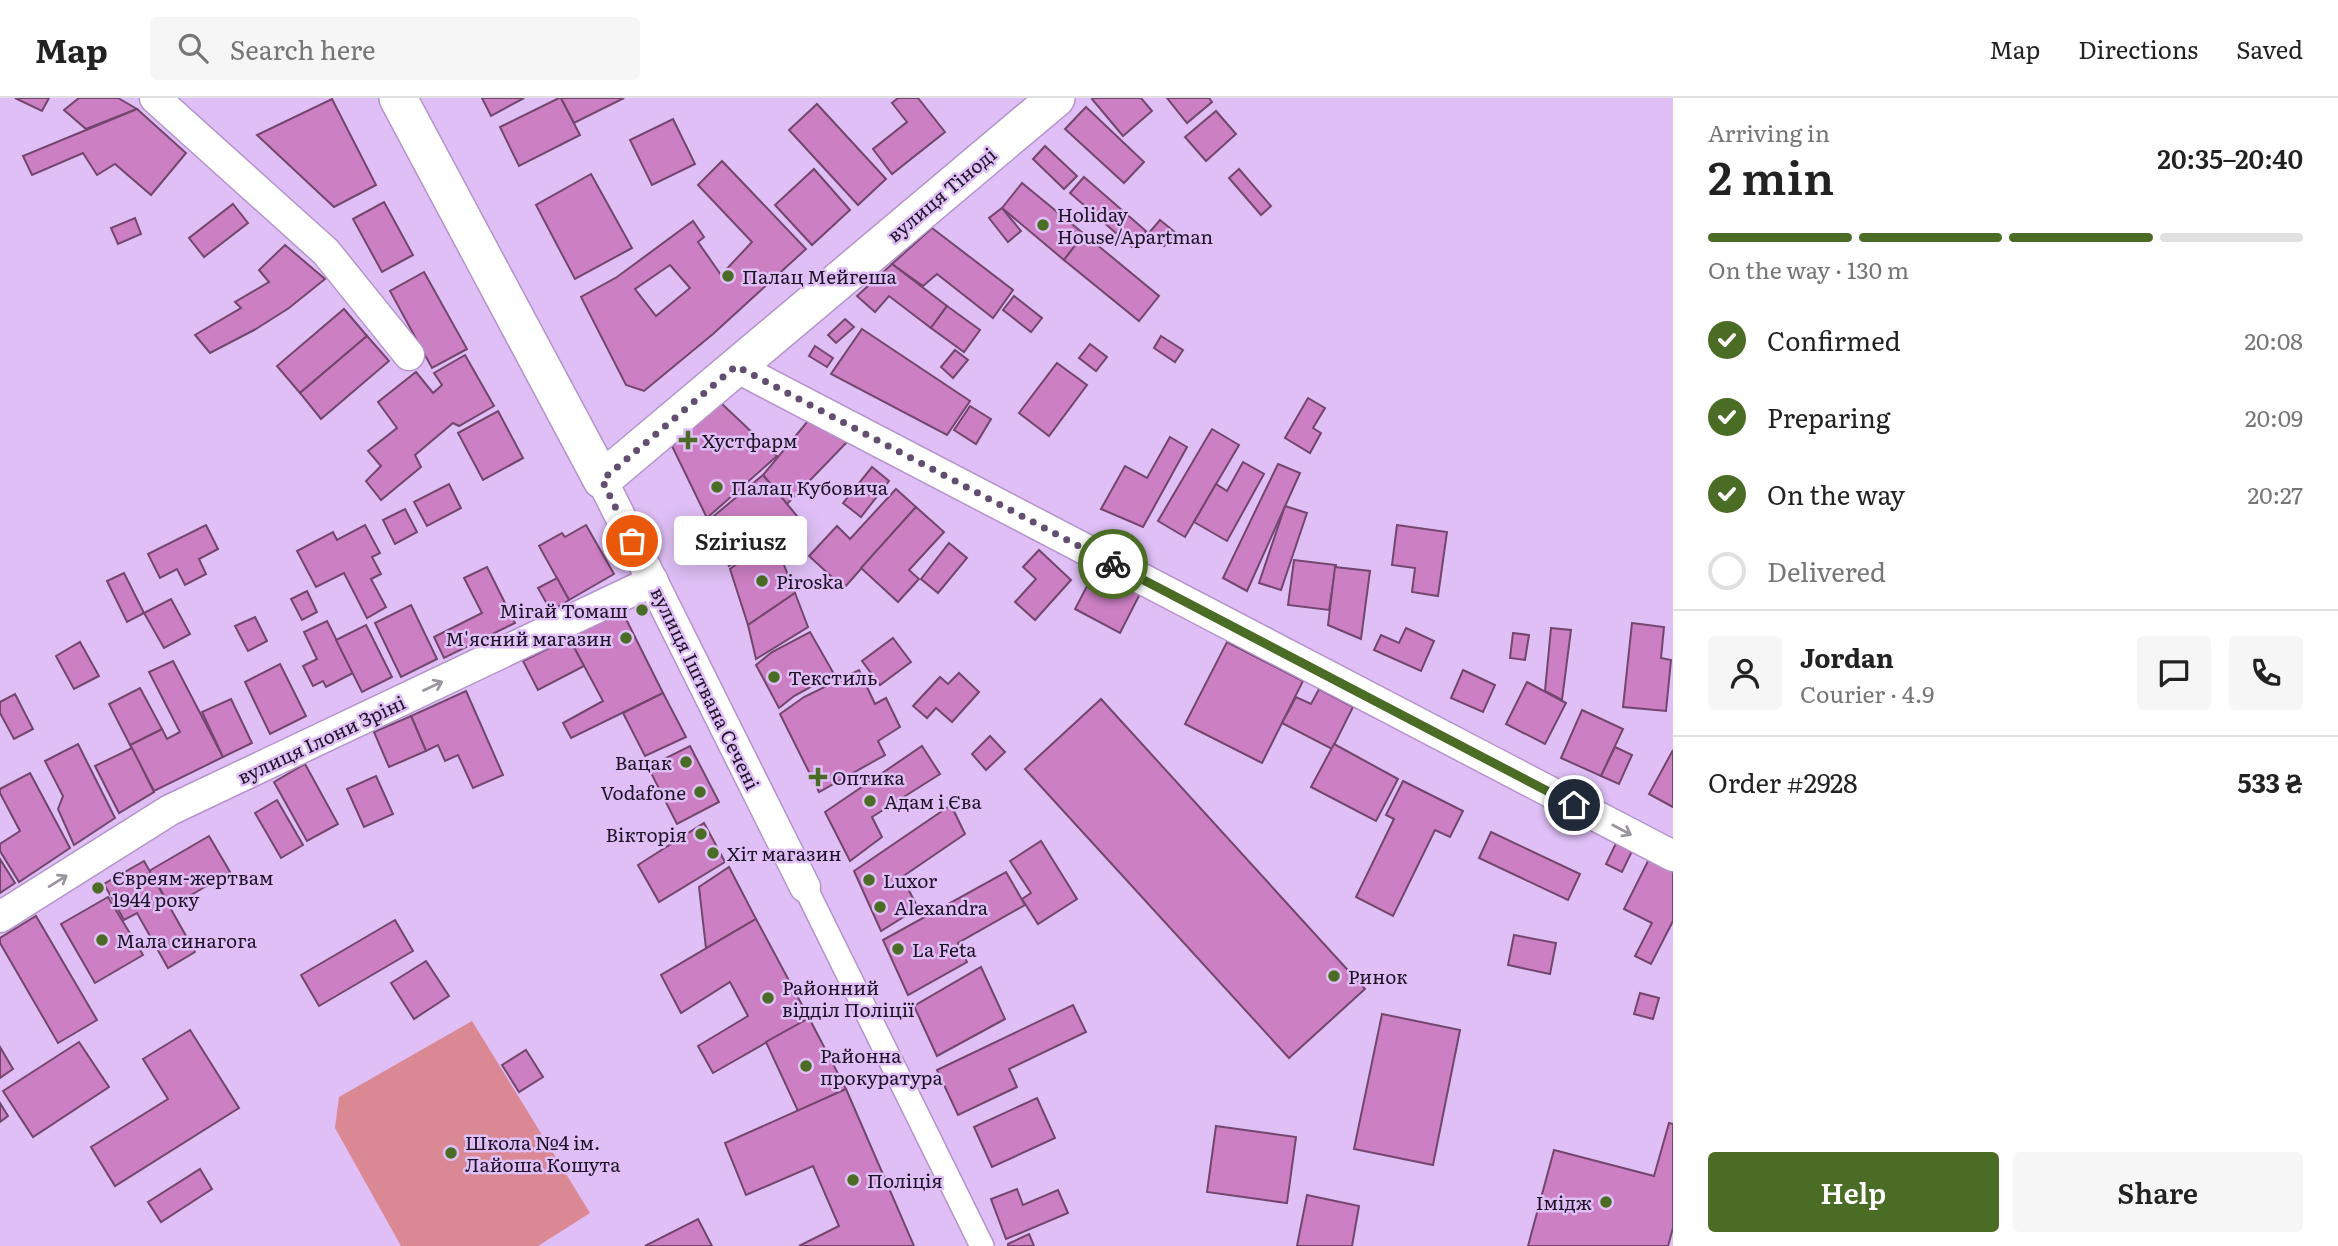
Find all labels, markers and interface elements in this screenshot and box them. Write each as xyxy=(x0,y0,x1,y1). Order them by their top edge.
search box xyxy=(150,17,640,80)
text: Map xyxy=(35,24,108,73)
icon: search xyxy=(174,29,212,67)
text: Search here xyxy=(230,29,376,68)
text: Map xyxy=(1989,31,2040,66)
text: Directions xyxy=(2078,31,2198,66)
text: Saved xyxy=(2236,31,2303,66)
text: Arriving in xyxy=(1708,115,1830,149)
text: 20:35–20:40 xyxy=(2157,138,2303,177)
street label: вулиця Тіноді xyxy=(880,140,1002,248)
text: 2 min xyxy=(1708,141,1834,209)
place label: Holiday House/Apartman xyxy=(1057,200,1213,250)
marker: Holiday House/Apartman xyxy=(1035,217,1051,233)
text: On the way · 130 m xyxy=(1708,252,1909,286)
place label: Палац Мейгеша xyxy=(742,262,898,290)
marker: Палац Мейгеша xyxy=(720,268,736,284)
text: Confirmed xyxy=(1767,320,1901,359)
icon: check xyxy=(1708,321,1746,359)
text: 20:08 xyxy=(2244,323,2303,357)
text: Preparing xyxy=(1767,397,1890,436)
icon: check xyxy=(1708,398,1746,436)
text: 20:09 xyxy=(2245,400,2303,434)
place label: Хустфарм xyxy=(702,426,797,454)
marker: Хустфарм xyxy=(680,432,696,448)
place label: Палац Кубовича xyxy=(731,473,889,501)
text: On the way xyxy=(1767,474,1905,513)
icon: check xyxy=(1708,475,1746,513)
text: 20:27 xyxy=(2248,477,2303,511)
marker: Палац Кубовича xyxy=(709,479,725,495)
pin xyxy=(602,511,662,571)
callout: Sziriusz xyxy=(674,516,807,565)
icon: bag xyxy=(613,522,651,560)
text: Sziriusz xyxy=(695,523,786,557)
courier xyxy=(1078,529,1148,599)
icon: bike xyxy=(1094,545,1132,583)
text: Delivered xyxy=(1767,551,1886,590)
place label: Piroska xyxy=(776,567,845,595)
marker: Piroska xyxy=(754,573,770,589)
street label: вулиця Іштвана Сечені xyxy=(645,582,767,794)
place label: Мігай Томаш xyxy=(499,596,628,624)
marker: Мігай Томаш xyxy=(634,602,650,618)
place label: М'ясний магазин xyxy=(445,624,612,652)
marker: М'ясний магазин xyxy=(618,630,634,646)
button: person xyxy=(1708,636,1782,710)
button: chat xyxy=(2137,636,2211,710)
button: phone xyxy=(2229,636,2303,710)
text: Jordan xyxy=(1800,637,1894,676)
place label: Текстиль xyxy=(788,663,877,691)
marker: Текстиль xyxy=(766,669,782,685)
text: Courier · 4.9 xyxy=(1800,676,1934,710)
one-way arrow xyxy=(422,678,443,692)
street label: вулиця Ілони Зріні xyxy=(232,688,410,790)
place label: Вацак xyxy=(615,748,673,776)
marker: Вацак xyxy=(678,754,694,770)
text: Order #2928 xyxy=(1708,762,1858,801)
text: 533 ₴ xyxy=(2238,762,2303,801)
place label: Оптика xyxy=(832,763,906,791)
marker: Оптика xyxy=(810,769,826,785)
pin xyxy=(1544,775,1604,835)
place label: Vodafone xyxy=(600,778,686,806)
marker: Vodafone xyxy=(692,784,708,800)
icon: home xyxy=(1555,786,1593,824)
place label: Адам і Єва xyxy=(884,787,982,815)
marker: Адам і Єва xyxy=(862,793,878,809)
place label: Вікторія xyxy=(606,820,687,848)
one-way arrow xyxy=(1611,823,1632,837)
marker: Вікторія xyxy=(693,826,709,842)
place label: Хіт магазин xyxy=(727,839,841,867)
marker: Хіт магазин xyxy=(705,845,721,861)
place label: Євреям-жертвам 1944 року xyxy=(112,863,274,913)
place label: Luxor xyxy=(883,866,937,894)
marker: Luxor xyxy=(861,872,877,888)
one-way arrow xyxy=(47,873,67,887)
marker: Євреям-жертвам 1944 року xyxy=(90,880,106,896)
place label: Alexandra xyxy=(894,893,989,921)
marker: Alexandra xyxy=(872,899,888,915)
place label: Мала синагога xyxy=(116,926,258,954)
marker: Мала синагога xyxy=(94,932,110,948)
place label: La Feta xyxy=(912,935,977,963)
marker: La Feta xyxy=(890,941,906,957)
place label: Ринок xyxy=(1348,962,1408,990)
marker: Ринок xyxy=(1326,968,1342,984)
place label: Районний відділ Поліції xyxy=(782,973,914,1023)
marker: Районний відділ Поліції xyxy=(760,990,776,1006)
place label: Районна прокуратура xyxy=(820,1041,944,1091)
marker: Районна прокуратура xyxy=(798,1058,814,1074)
place label: Школа №4 ім. Лайоша Кошута xyxy=(465,1128,621,1178)
marker: Школа №4 ім. Лайоша Кошута xyxy=(443,1145,459,1161)
button: Help xyxy=(1708,1152,1999,1232)
button: Share xyxy=(2013,1152,2303,1232)
place label: Поліція xyxy=(867,1166,943,1194)
marker: Поліція xyxy=(845,1172,861,1188)
place label: Імідж xyxy=(1536,1188,1592,1216)
marker: Імідж xyxy=(1598,1194,1614,1210)

